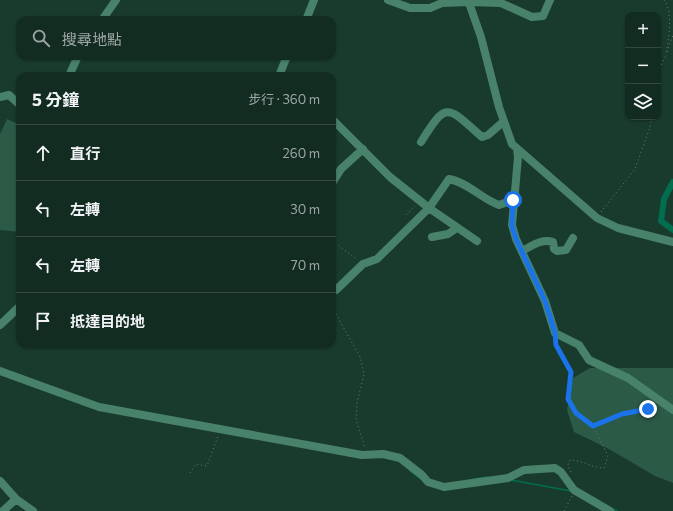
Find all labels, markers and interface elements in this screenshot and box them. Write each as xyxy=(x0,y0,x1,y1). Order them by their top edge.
map controls xyxy=(625,12,661,120)
button: + xyxy=(625,12,661,48)
search box xyxy=(16,16,336,60)
icon: search xyxy=(30,27,52,49)
text: 搜尋地點 xyxy=(62,30,122,48)
button: − xyxy=(625,48,661,84)
button: layers xyxy=(625,84,661,120)
text: 5 分鐘 xyxy=(32,89,79,110)
text: 步行 · 360 m xyxy=(248,91,320,107)
icon: ahead xyxy=(32,142,54,164)
text: 直行 xyxy=(70,144,100,162)
text: 260 m xyxy=(283,145,320,161)
route start xyxy=(504,191,522,209)
icon: left xyxy=(32,198,54,220)
text: 左轉 xyxy=(70,200,100,218)
text: 30 m xyxy=(290,201,320,217)
icon: left xyxy=(32,254,54,276)
text: 左轉 xyxy=(70,256,100,274)
text: 70 m xyxy=(291,257,320,273)
icon: arrive xyxy=(32,310,54,332)
text: 抵達目的地 xyxy=(70,312,145,330)
route end xyxy=(639,400,657,418)

